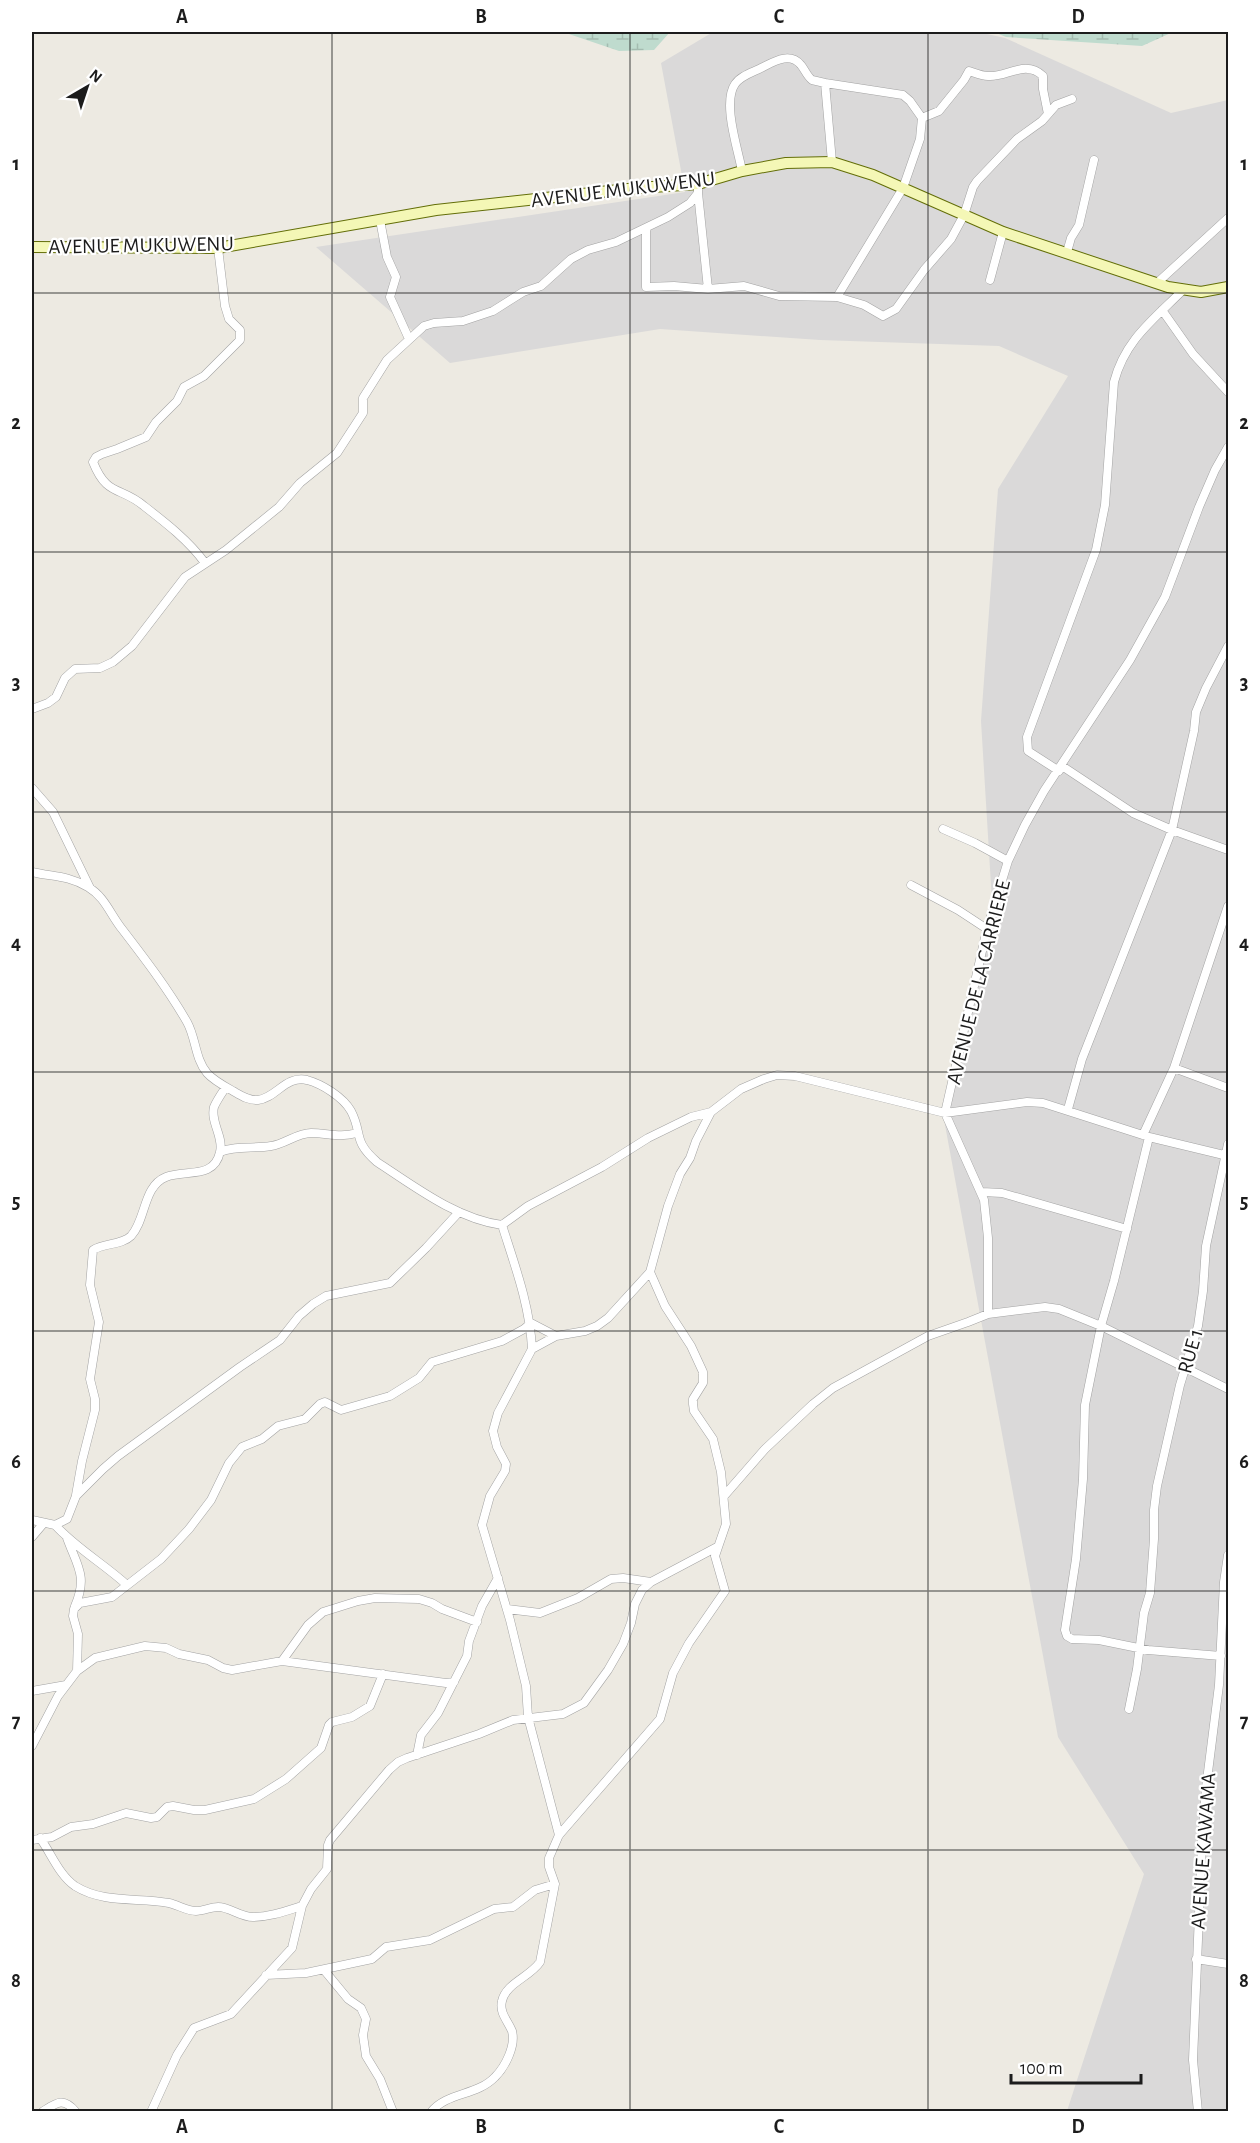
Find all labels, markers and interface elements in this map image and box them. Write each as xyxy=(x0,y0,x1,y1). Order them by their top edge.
text: A xyxy=(176,7,188,27)
text: B xyxy=(475,7,487,27)
text: C xyxy=(774,7,785,27)
text: D xyxy=(1071,7,1085,27)
north arrow xyxy=(57,57,117,117)
text: N xyxy=(86,66,105,86)
text: 1 xyxy=(12,154,20,174)
text: 1 xyxy=(1240,154,1248,174)
street label: AVENUE MUKUWENU xyxy=(530,168,716,211)
street label: AVENUE MUKUWENU xyxy=(48,233,234,258)
text: 2 xyxy=(11,413,21,433)
text: 2 xyxy=(1239,413,1249,433)
text: 3 xyxy=(12,673,20,693)
text: 3 xyxy=(1240,673,1248,693)
street label: AVENUE DE LA CARRIERE xyxy=(943,878,1014,1087)
text: 4 xyxy=(11,933,21,953)
text: 4 xyxy=(1239,933,1249,953)
text: 5 xyxy=(12,1192,20,1212)
text: 5 xyxy=(1240,1192,1248,1212)
street label: RUE 1 xyxy=(1174,1327,1207,1376)
text: 6 xyxy=(11,1452,21,1472)
text: 6 xyxy=(1239,1452,1249,1472)
text: 7 xyxy=(12,1711,21,1731)
text: 7 xyxy=(1240,1711,1249,1731)
street label: AVENUE KAWAMA xyxy=(1188,1772,1219,1930)
text: 8 xyxy=(11,1971,21,1991)
text: 8 xyxy=(1239,1971,1249,1991)
scale bar xyxy=(1011,2047,1142,2085)
text: 100 m xyxy=(1020,2060,1063,2078)
text: A xyxy=(176,2117,188,2137)
text: B xyxy=(475,2117,487,2137)
text: C xyxy=(774,2117,785,2137)
text: D xyxy=(1071,2117,1085,2137)

